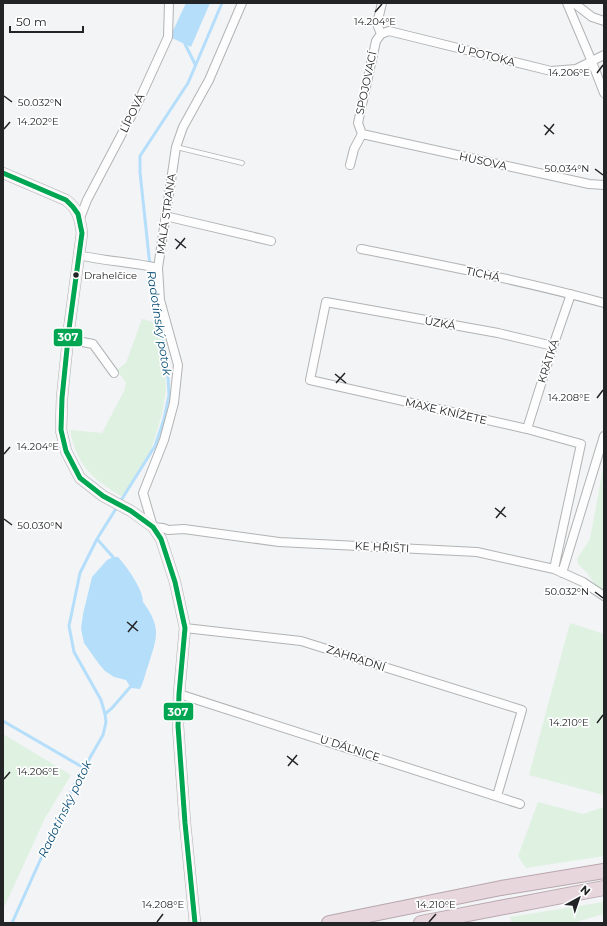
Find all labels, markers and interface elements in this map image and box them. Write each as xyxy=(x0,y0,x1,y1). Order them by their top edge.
scale bar xyxy=(10,8,83,34)
text: 50 m xyxy=(16,14,47,29)
text: 14.204°E xyxy=(354,15,396,28)
street label: U POTOKA xyxy=(455,41,517,69)
street label: SPOJOVACÍ xyxy=(352,49,380,116)
text: 14.206°E xyxy=(548,66,590,79)
street label: LÍPOVÁ xyxy=(117,91,148,135)
text: 50.032°N xyxy=(18,96,62,109)
text: 14.202°E xyxy=(17,115,59,128)
street label: HUSOVA xyxy=(458,149,508,173)
text: 50.034°N xyxy=(545,162,589,175)
street label: MALÁ STRANA xyxy=(153,173,179,255)
street label: TICHÁ xyxy=(465,264,501,284)
place label: Drahelčice xyxy=(84,269,137,282)
water label: Radotínský potok xyxy=(144,269,175,377)
marker: Drahelčice xyxy=(71,270,81,280)
street label: ÚZKÁ xyxy=(423,313,457,333)
line badge: 307 xyxy=(53,328,83,347)
text: 307 xyxy=(57,330,79,344)
street label: KRÁTKÁ xyxy=(534,337,562,385)
text: 14.208°E xyxy=(548,391,590,404)
street label: MAXE KNÍŽETE xyxy=(404,395,488,427)
text: 14.204°E xyxy=(17,440,59,453)
text: 50.030°N xyxy=(17,519,63,532)
street label: KE HŘIŠTI xyxy=(354,539,410,555)
text: 50.032°N xyxy=(545,585,589,598)
street label: ZAHRADNÍ xyxy=(325,642,388,674)
line badge: 307 xyxy=(163,702,194,721)
text: 307 xyxy=(167,705,189,719)
text: 14.210°E xyxy=(549,716,589,729)
street label: U DÁLNICE xyxy=(318,732,382,764)
water label: Radotínský potok xyxy=(35,757,95,860)
text: 14.206°E xyxy=(17,765,59,778)
north arrow xyxy=(559,878,599,918)
text: N xyxy=(578,882,593,899)
text: 14.208°E xyxy=(142,898,184,911)
text: 14.210°E xyxy=(416,898,456,911)

